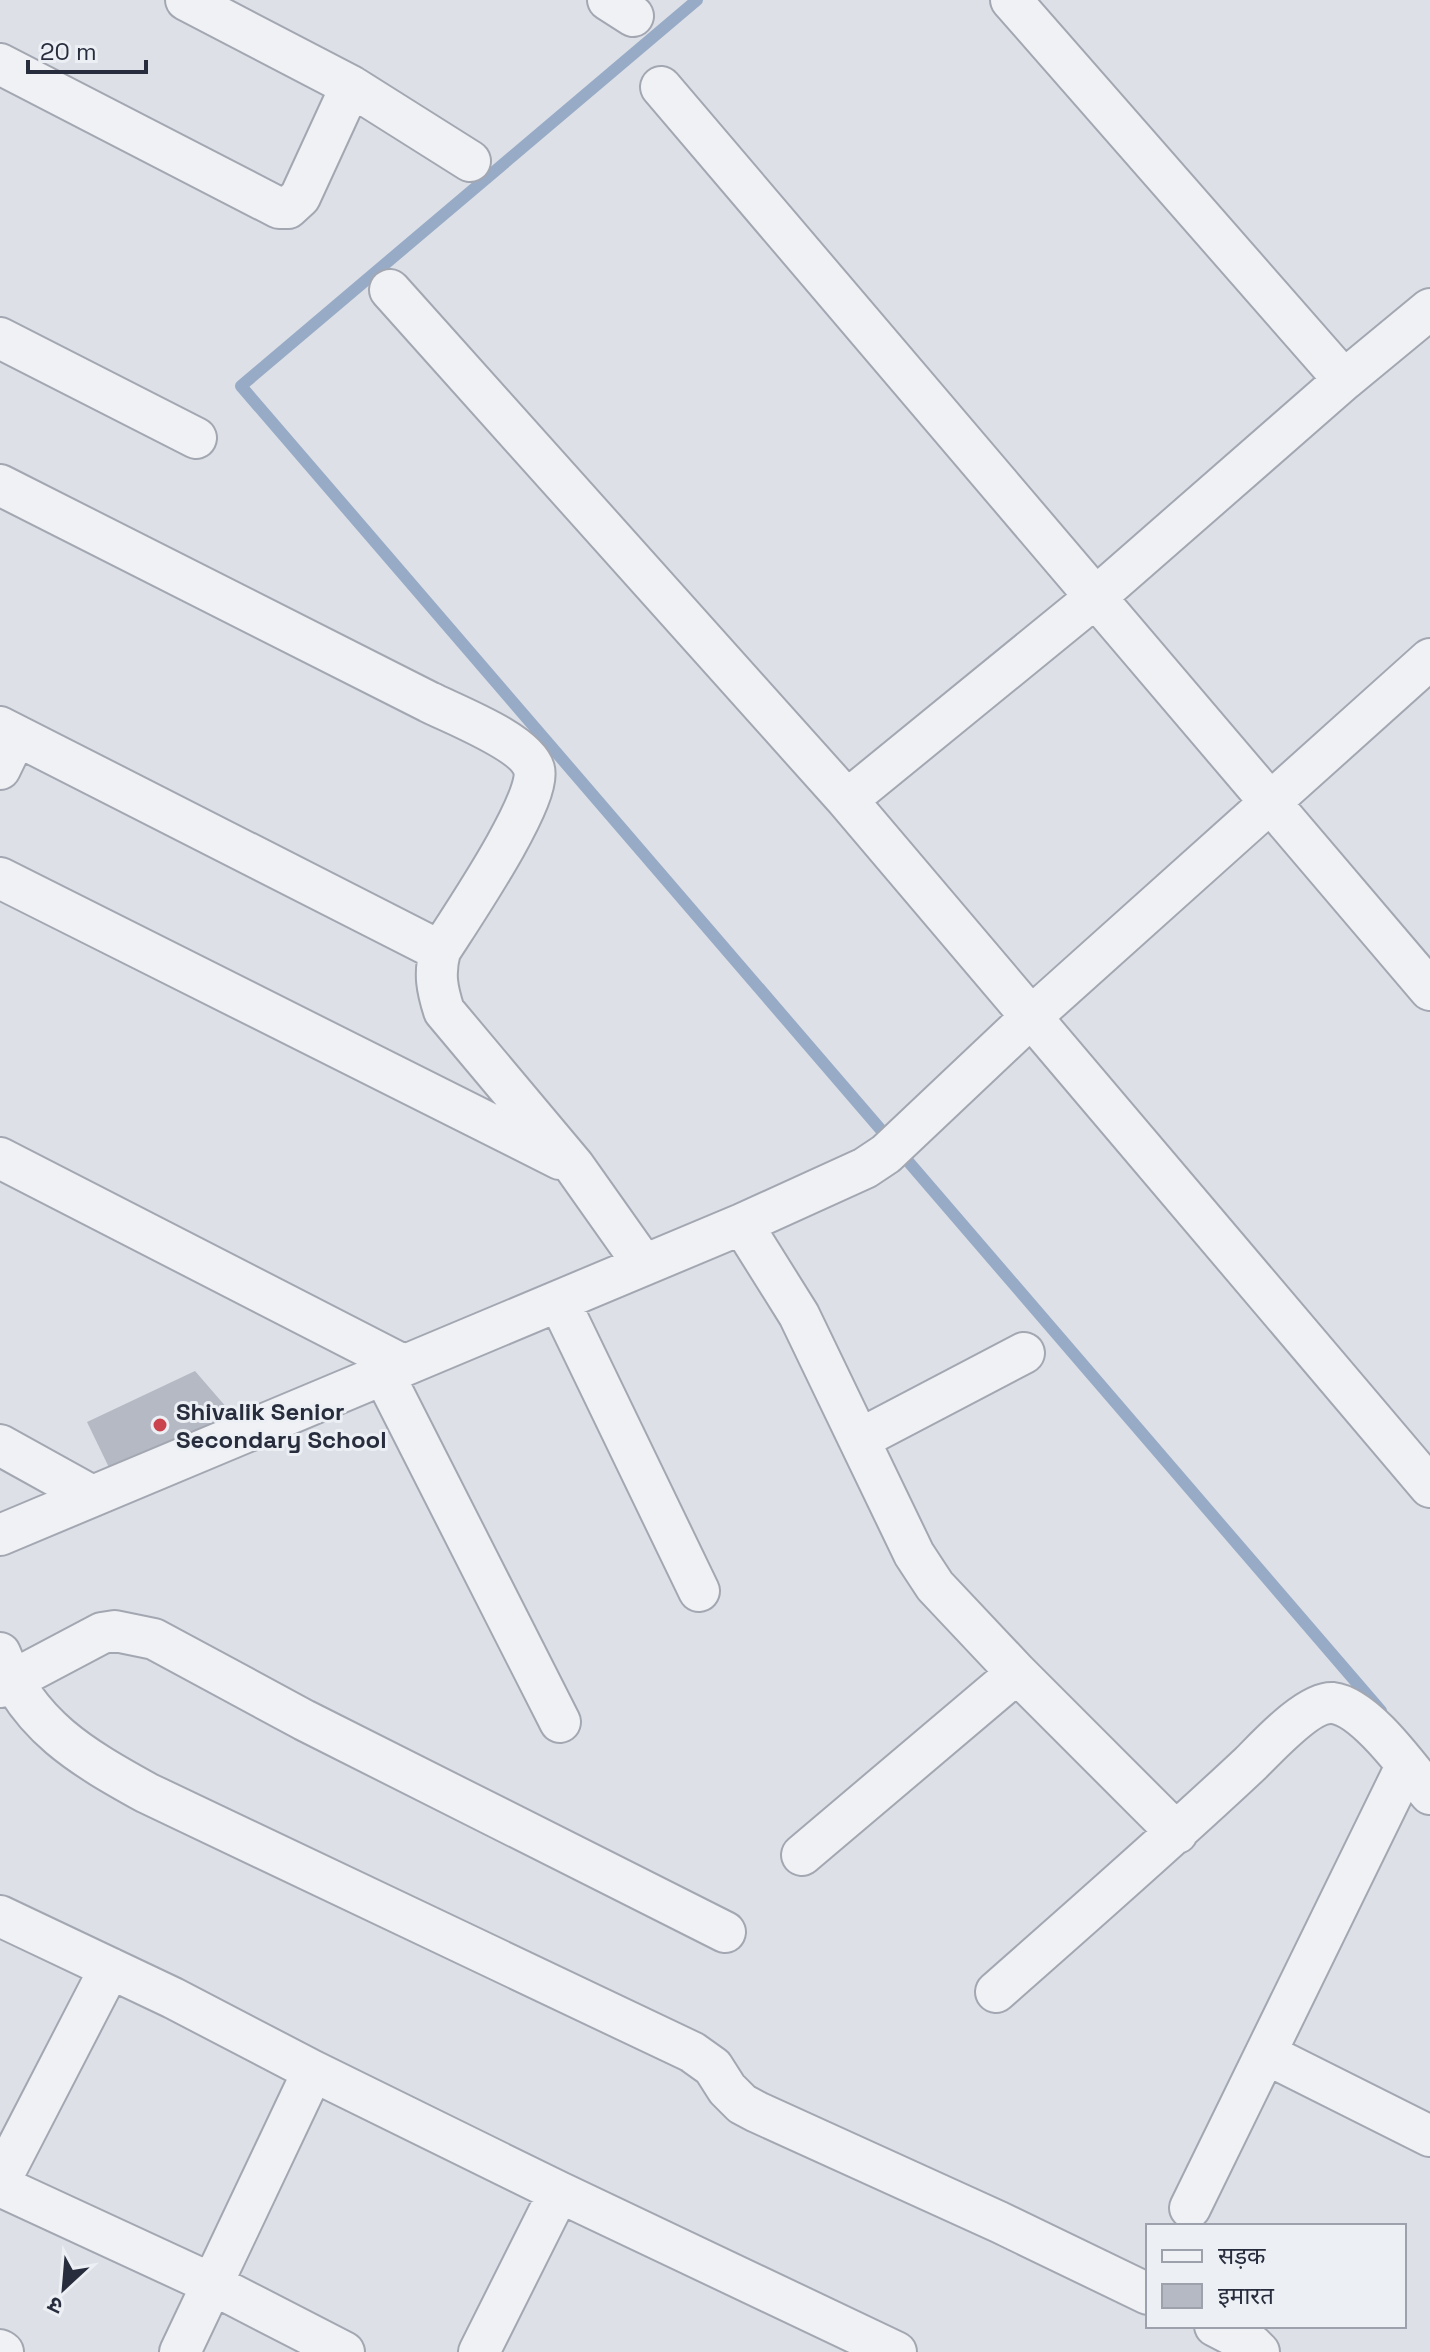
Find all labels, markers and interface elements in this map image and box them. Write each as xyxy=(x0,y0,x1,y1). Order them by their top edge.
scale bar xyxy=(28,24,146,74)
text: 20 m xyxy=(40,36,97,67)
place label: Shivalik Senior Secondary School xyxy=(176,1396,387,1455)
marker: Shivalik Senior Secondary School xyxy=(151,1416,169,1434)
legend xyxy=(1146,2224,1406,2328)
text: सड़क xyxy=(1218,2240,1266,2271)
north arrow xyxy=(24,2248,104,2328)
text: इमारत xyxy=(1218,2280,1275,2311)
text: उ xyxy=(42,2290,67,2321)

